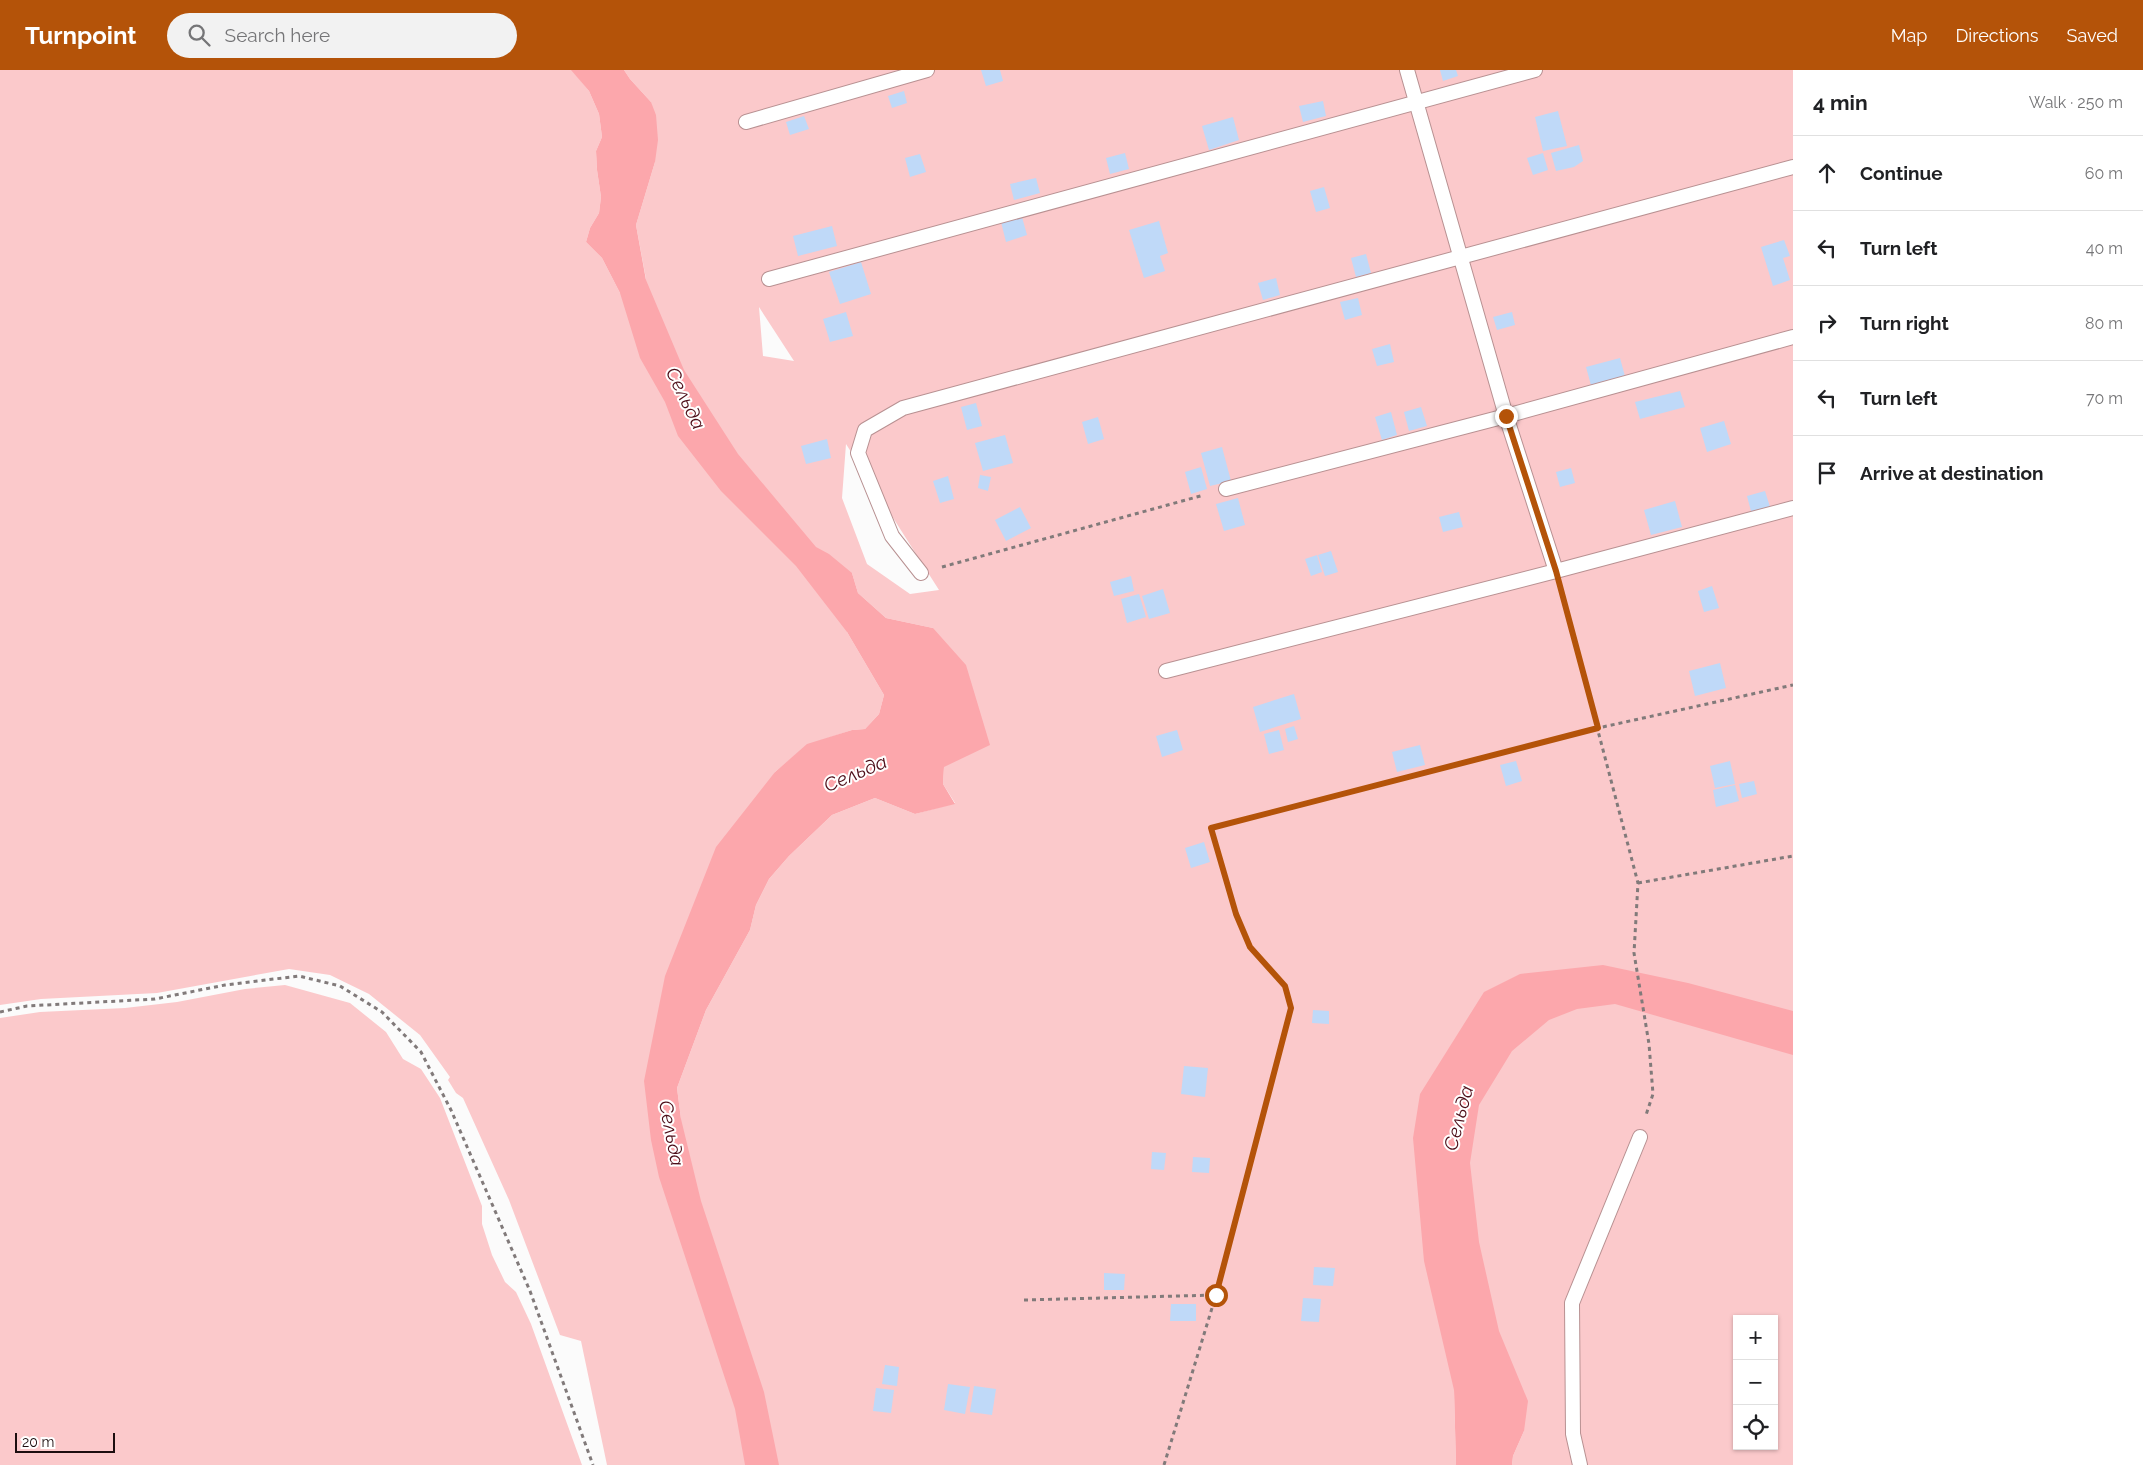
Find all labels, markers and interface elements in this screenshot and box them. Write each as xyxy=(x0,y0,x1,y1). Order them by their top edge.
search box xyxy=(167,13,517,58)
text: Turnpoint xyxy=(25,21,137,50)
icon: search xyxy=(185,21,213,49)
text: Search here xyxy=(225,24,330,46)
text: Map xyxy=(1891,25,1927,46)
text: Directions xyxy=(1955,25,2039,46)
text: Saved xyxy=(2067,25,2118,46)
text: 4 min xyxy=(1813,90,1868,115)
text: Walk · 250 m xyxy=(2029,93,2123,112)
icon: ahead xyxy=(1813,159,1841,187)
text: Continue xyxy=(1860,162,1943,184)
text: 60 m xyxy=(2085,164,2123,183)
icon: left xyxy=(1813,234,1841,262)
text: Turn left xyxy=(1860,237,1937,259)
text: 40 m xyxy=(2086,239,2123,258)
icon: right xyxy=(1813,309,1841,337)
text: Turn right xyxy=(1860,312,1949,334)
text: 80 m xyxy=(2085,314,2123,333)
water label: Сельда xyxy=(662,363,710,433)
icon: left xyxy=(1813,384,1841,412)
text: Turn left xyxy=(1860,387,1937,409)
text: 70 m xyxy=(2086,389,2123,408)
route end xyxy=(1495,405,1518,428)
icon: arrive xyxy=(1813,459,1841,487)
text: Arrive at destination xyxy=(1860,462,2044,484)
water label: Сельда xyxy=(820,750,890,796)
water label: Сельда xyxy=(1439,1083,1477,1153)
water label: Сельда xyxy=(655,1098,689,1168)
route start xyxy=(1205,1284,1228,1307)
map controls xyxy=(1733,1315,1778,1450)
button: + xyxy=(1733,1315,1778,1360)
button: − xyxy=(1733,1360,1778,1405)
button: locate xyxy=(1733,1405,1778,1450)
scale bar xyxy=(15,1430,115,1453)
text: 20 m xyxy=(22,1434,54,1450)

